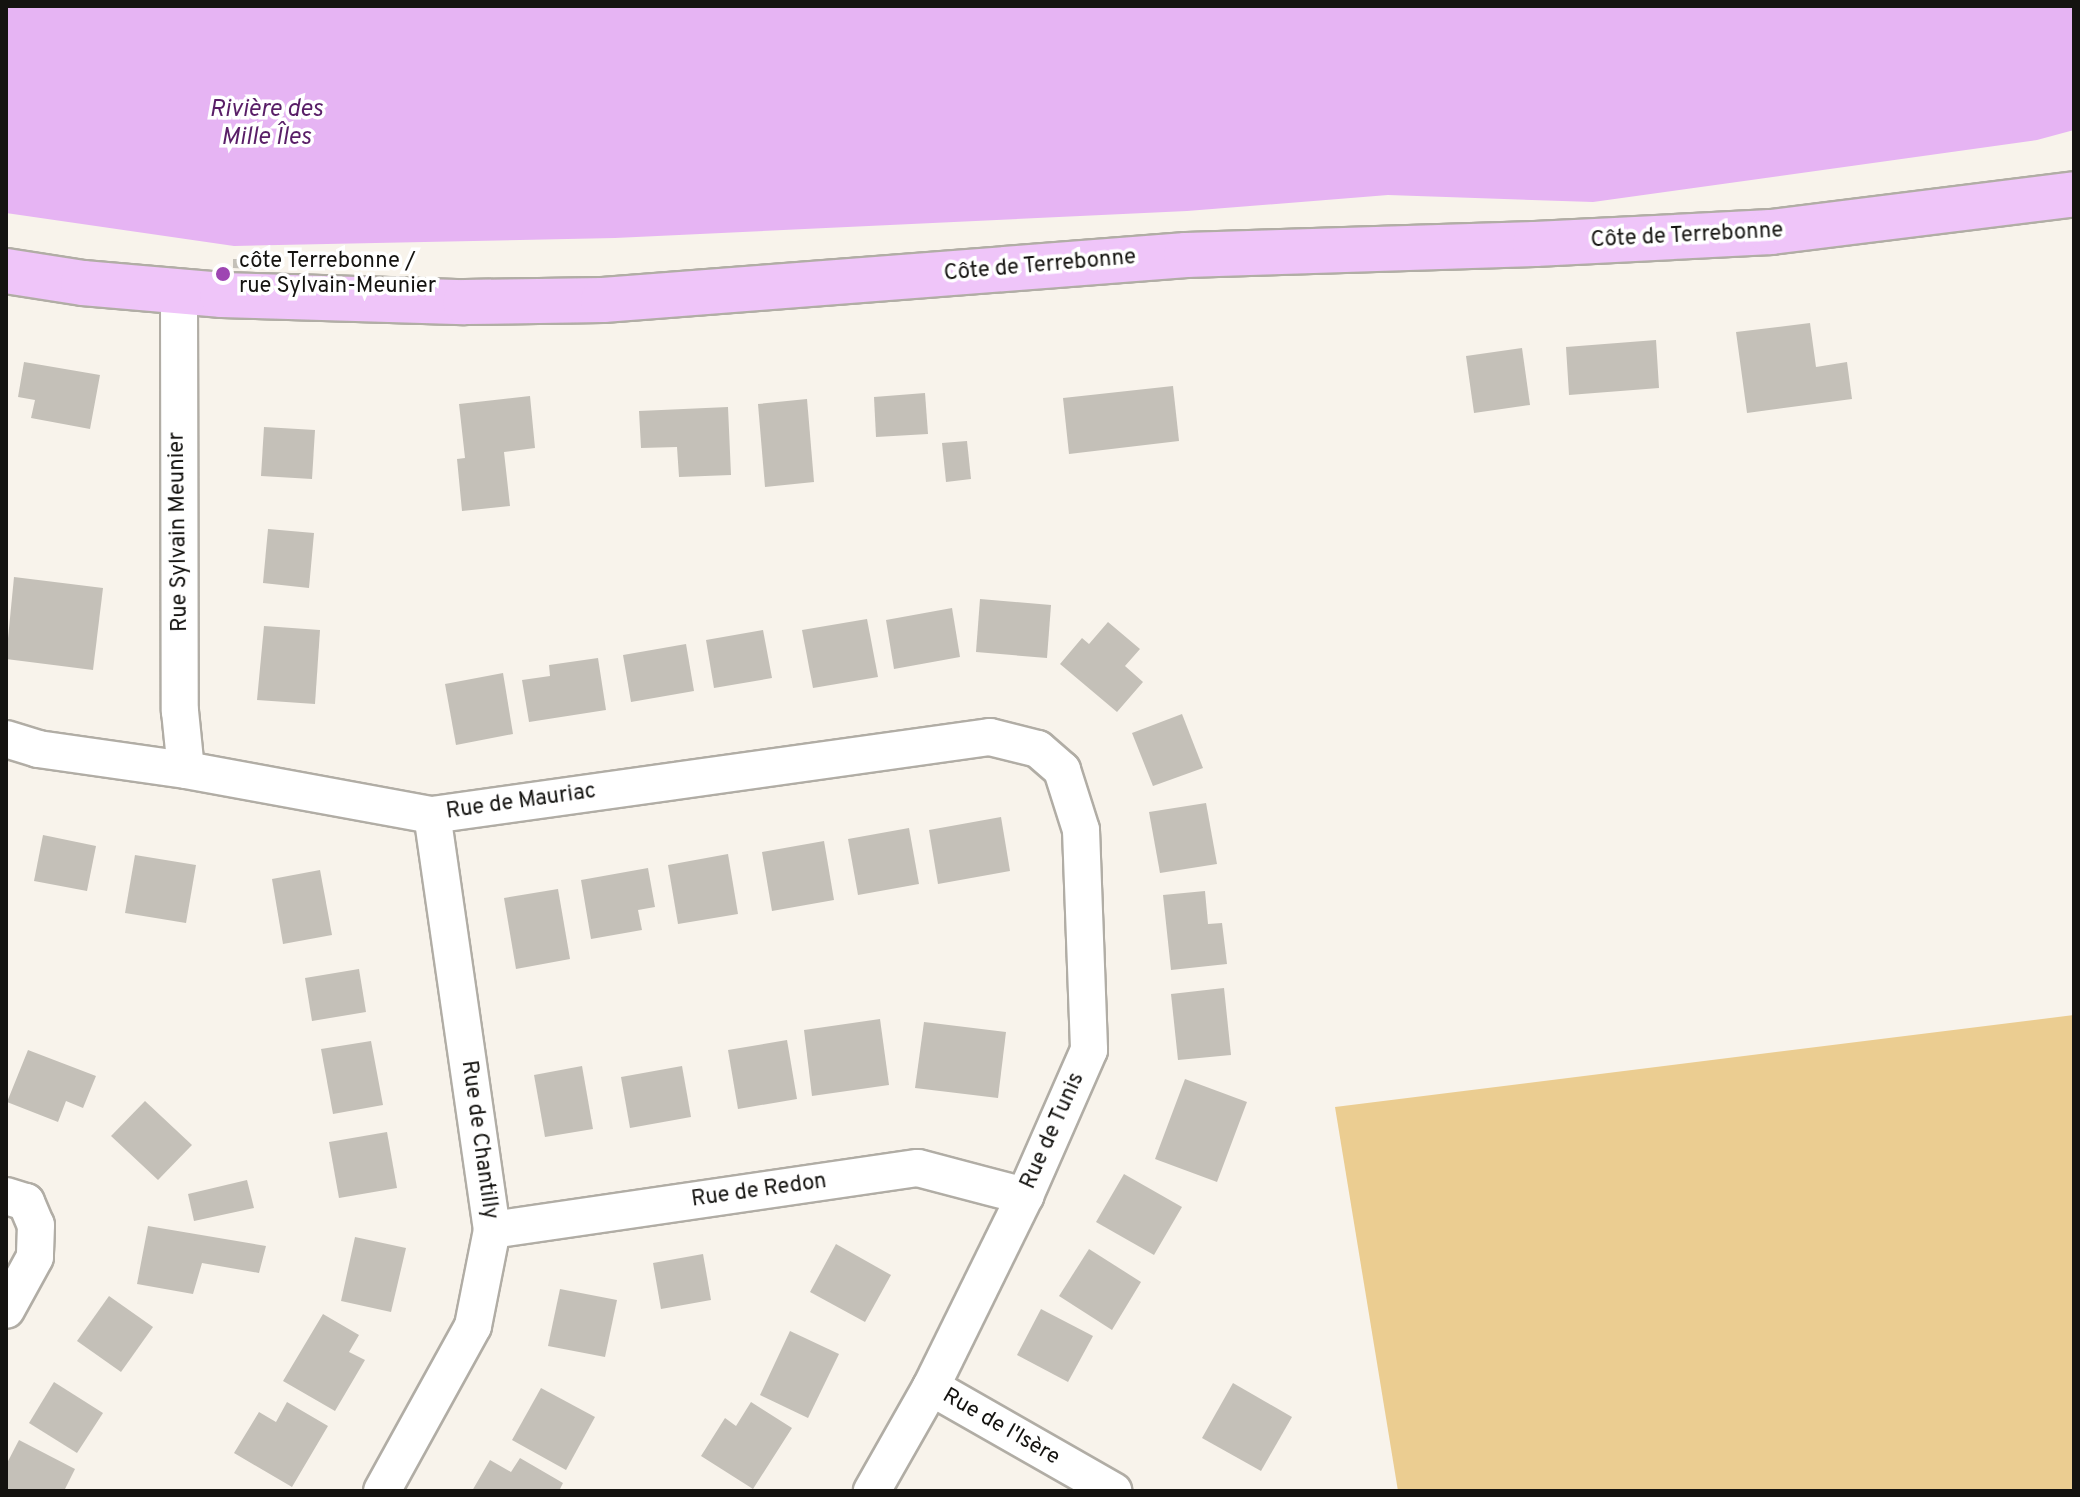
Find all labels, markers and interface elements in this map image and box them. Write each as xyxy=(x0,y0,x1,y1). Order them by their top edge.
water label: Rivière des Mille Îles xyxy=(209,97,323,153)
street label: Côte de Terrebonne xyxy=(1590,218,1784,254)
street label: Côte de Terrebonne xyxy=(942,244,1138,288)
place label: côte Terrebonne / rue Sylvain-Meunier xyxy=(239,248,436,300)
marker: côte Terrebonne / rue Sylvain-Meunier xyxy=(214,265,232,283)
street label: Rue Sylvain Meunier xyxy=(164,432,194,632)
street label: Rue de Mauriac xyxy=(444,778,598,826)
street label: Rue de Chantilly xyxy=(455,1059,503,1221)
street label: Rue de Tunis xyxy=(1015,1068,1091,1194)
street label: Rue de Redon xyxy=(690,1168,828,1214)
street label: Rue de l'Isère xyxy=(938,1383,1064,1471)

